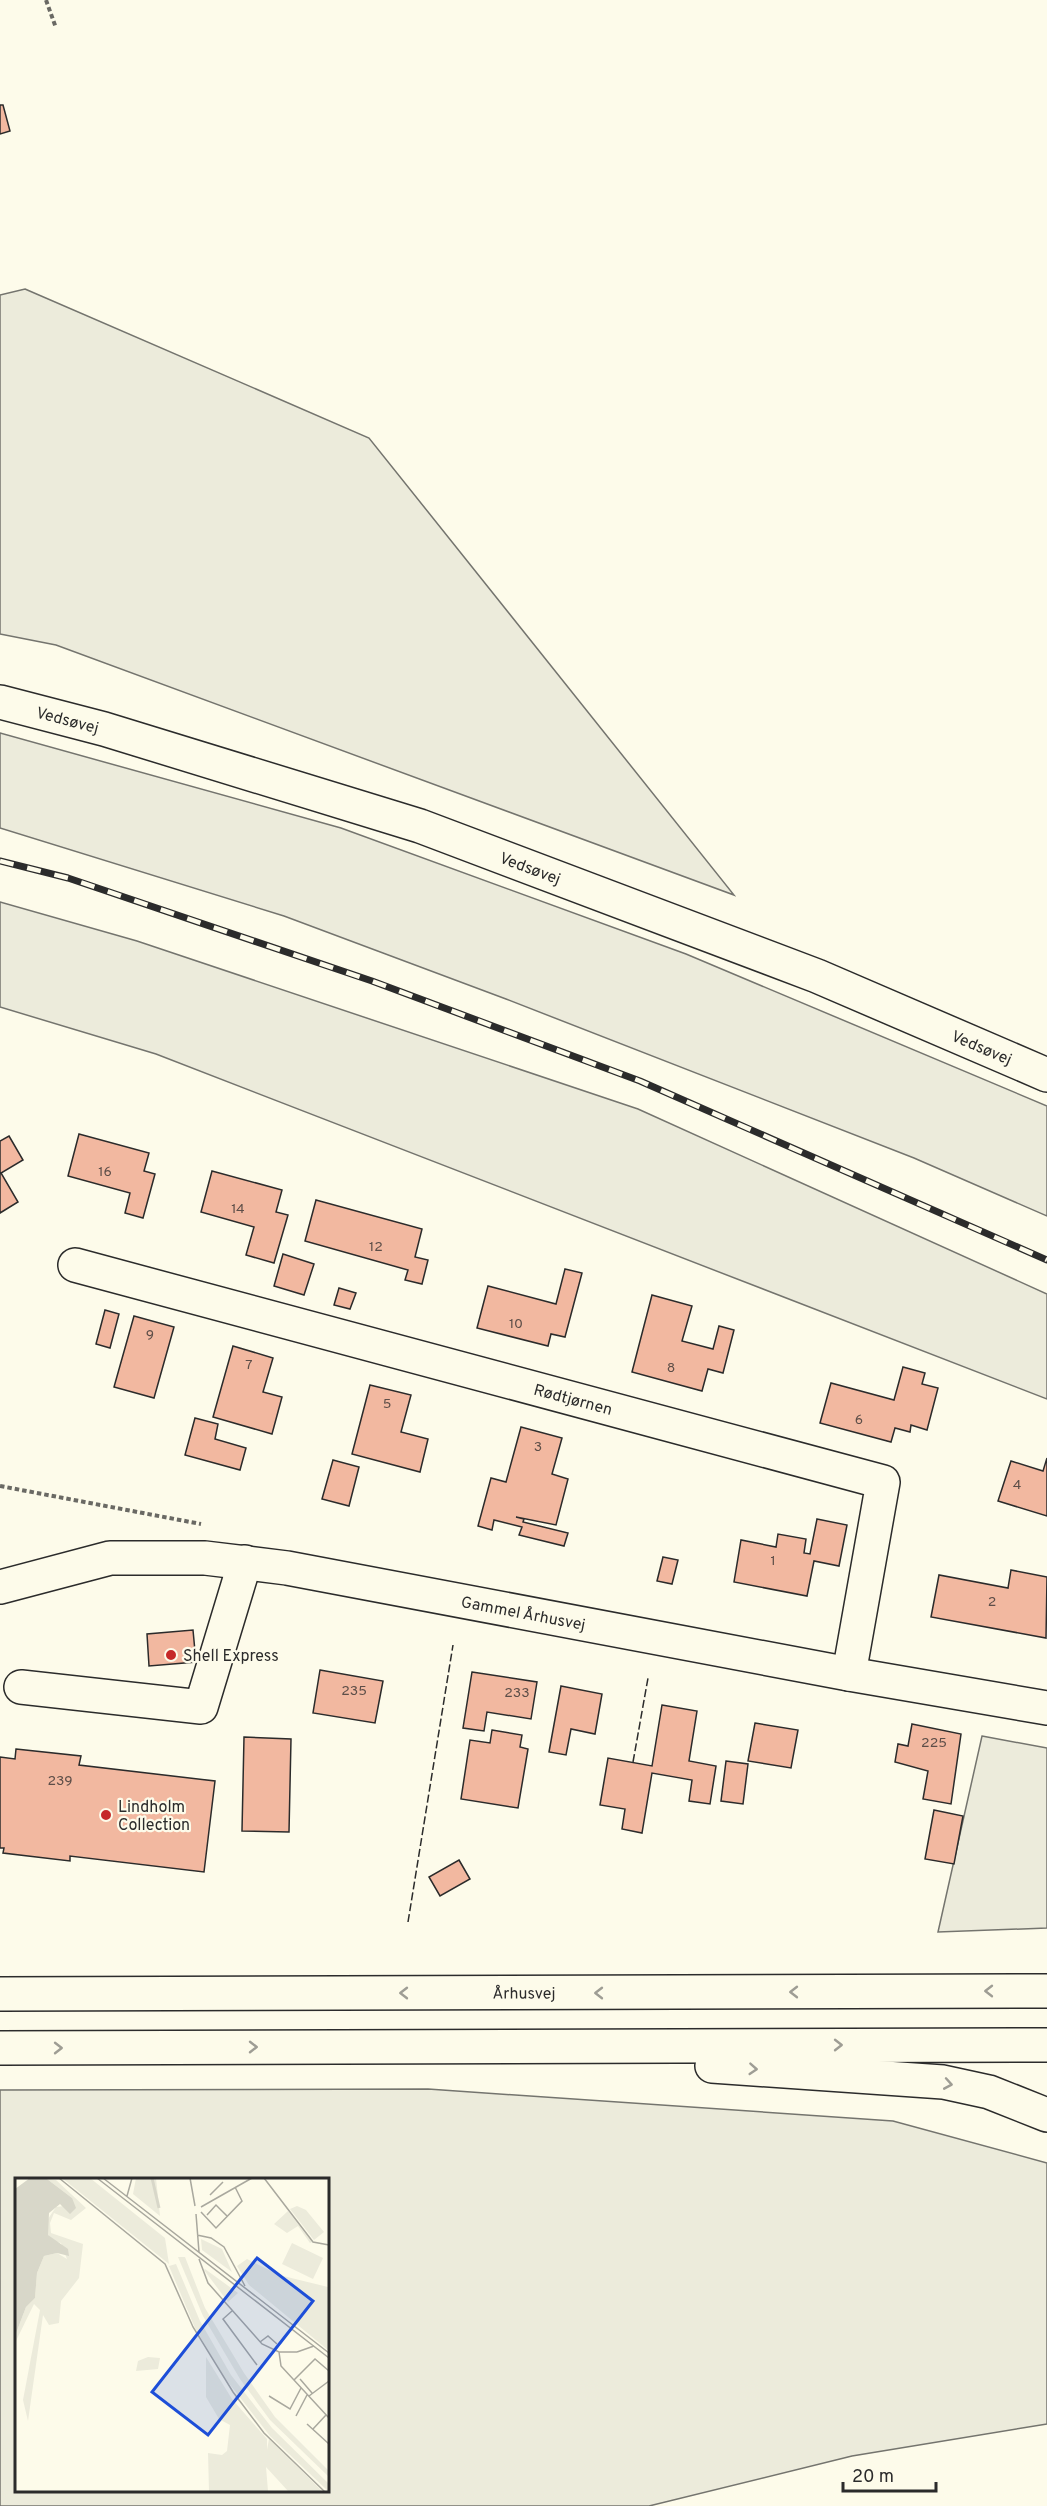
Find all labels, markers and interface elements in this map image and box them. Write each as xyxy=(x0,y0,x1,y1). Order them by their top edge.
street label: Vedsøvej xyxy=(34,704,101,739)
street label: Vedsøvej xyxy=(496,849,563,890)
street label: Vedsøvej xyxy=(948,1027,1014,1071)
house number: 16 xyxy=(98,1164,112,1181)
house number: 14 xyxy=(231,1201,245,1218)
house number: 12 xyxy=(369,1239,383,1256)
house number: 10 xyxy=(509,1316,523,1333)
house number: 9 xyxy=(146,1327,154,1344)
house number: 7 xyxy=(245,1357,253,1374)
house number: 8 xyxy=(667,1360,675,1377)
street label: Rødtjørnen xyxy=(531,1381,614,1421)
house number: 5 xyxy=(383,1396,391,1413)
house number: 6 xyxy=(855,1412,863,1429)
house number: 3 xyxy=(534,1439,542,1456)
house number: 4 xyxy=(1013,1477,1021,1494)
house number: 1 xyxy=(770,1553,776,1570)
street label: Gammel Århusvej xyxy=(459,1593,587,1636)
house number: 2 xyxy=(988,1594,996,1611)
place label: Shell Express xyxy=(183,1647,279,1667)
marker: Shell Express xyxy=(164,1648,178,1662)
house number: 235 xyxy=(341,1683,367,1700)
house number: 233 xyxy=(504,1685,530,1702)
house number: 225 xyxy=(921,1735,947,1752)
house number: 239 xyxy=(47,1773,73,1790)
place label: Lindholm Collection xyxy=(118,1798,190,1836)
marker: Lindholm Collection xyxy=(99,1808,113,1822)
street label: Århusvej xyxy=(492,1984,556,2005)
one-way arrow xyxy=(984,1985,993,1997)
one-way arrow xyxy=(789,1986,798,1998)
one-way arrow xyxy=(399,1987,408,1999)
one-way arrow xyxy=(594,1987,603,1999)
one-way arrow xyxy=(834,2039,843,2051)
one-way arrow xyxy=(249,2041,258,2053)
one-way arrow xyxy=(54,2042,63,2054)
one-way arrow xyxy=(749,2062,758,2075)
one-way arrow xyxy=(943,2077,952,2089)
inset map xyxy=(15,2178,328,2491)
scale bar xyxy=(843,2455,936,2493)
text: 20 m xyxy=(852,2466,894,2489)

